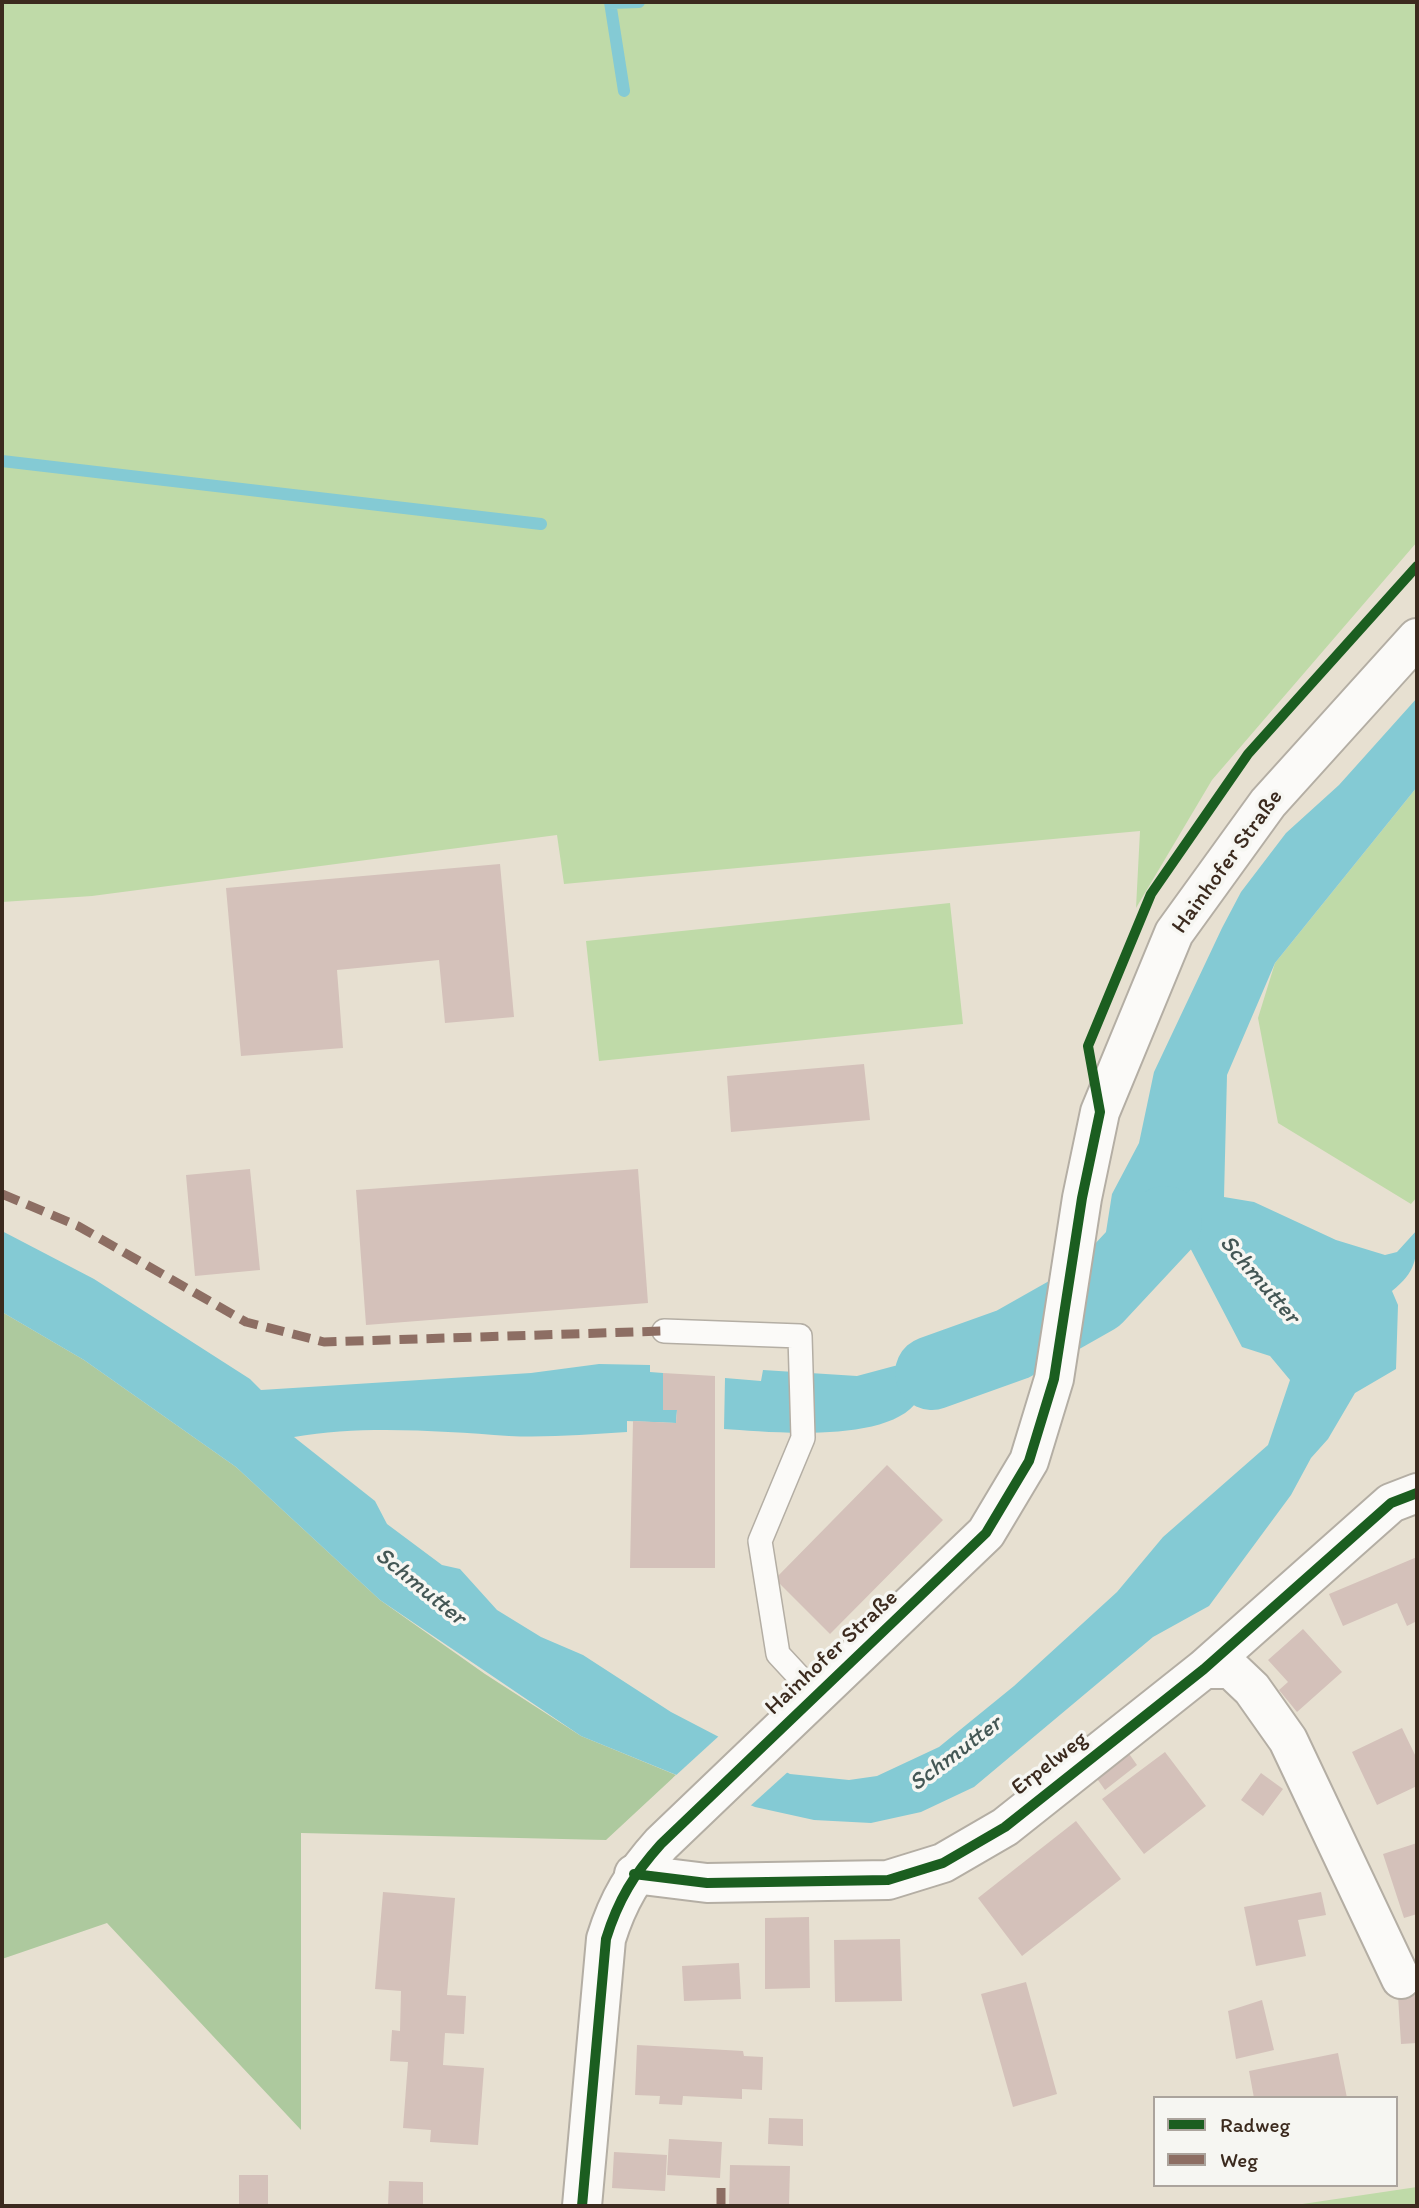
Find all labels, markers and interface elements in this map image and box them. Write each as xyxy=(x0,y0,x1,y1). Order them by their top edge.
street label: Hainhofer Straße xyxy=(1166,785,1290,939)
water label: Schmutter xyxy=(1213,1230,1305,1330)
water label: Schmutter xyxy=(369,1542,471,1632)
street label: Hainhofer Straße xyxy=(760,1584,904,1722)
water label: Schmutter xyxy=(904,1710,1008,1798)
street label: Erpelweg xyxy=(1007,1726,1093,1802)
legend xyxy=(1153,2096,1398,2187)
text: Radweg xyxy=(1220,2112,1290,2137)
text: Weg xyxy=(1220,2147,1258,2172)

